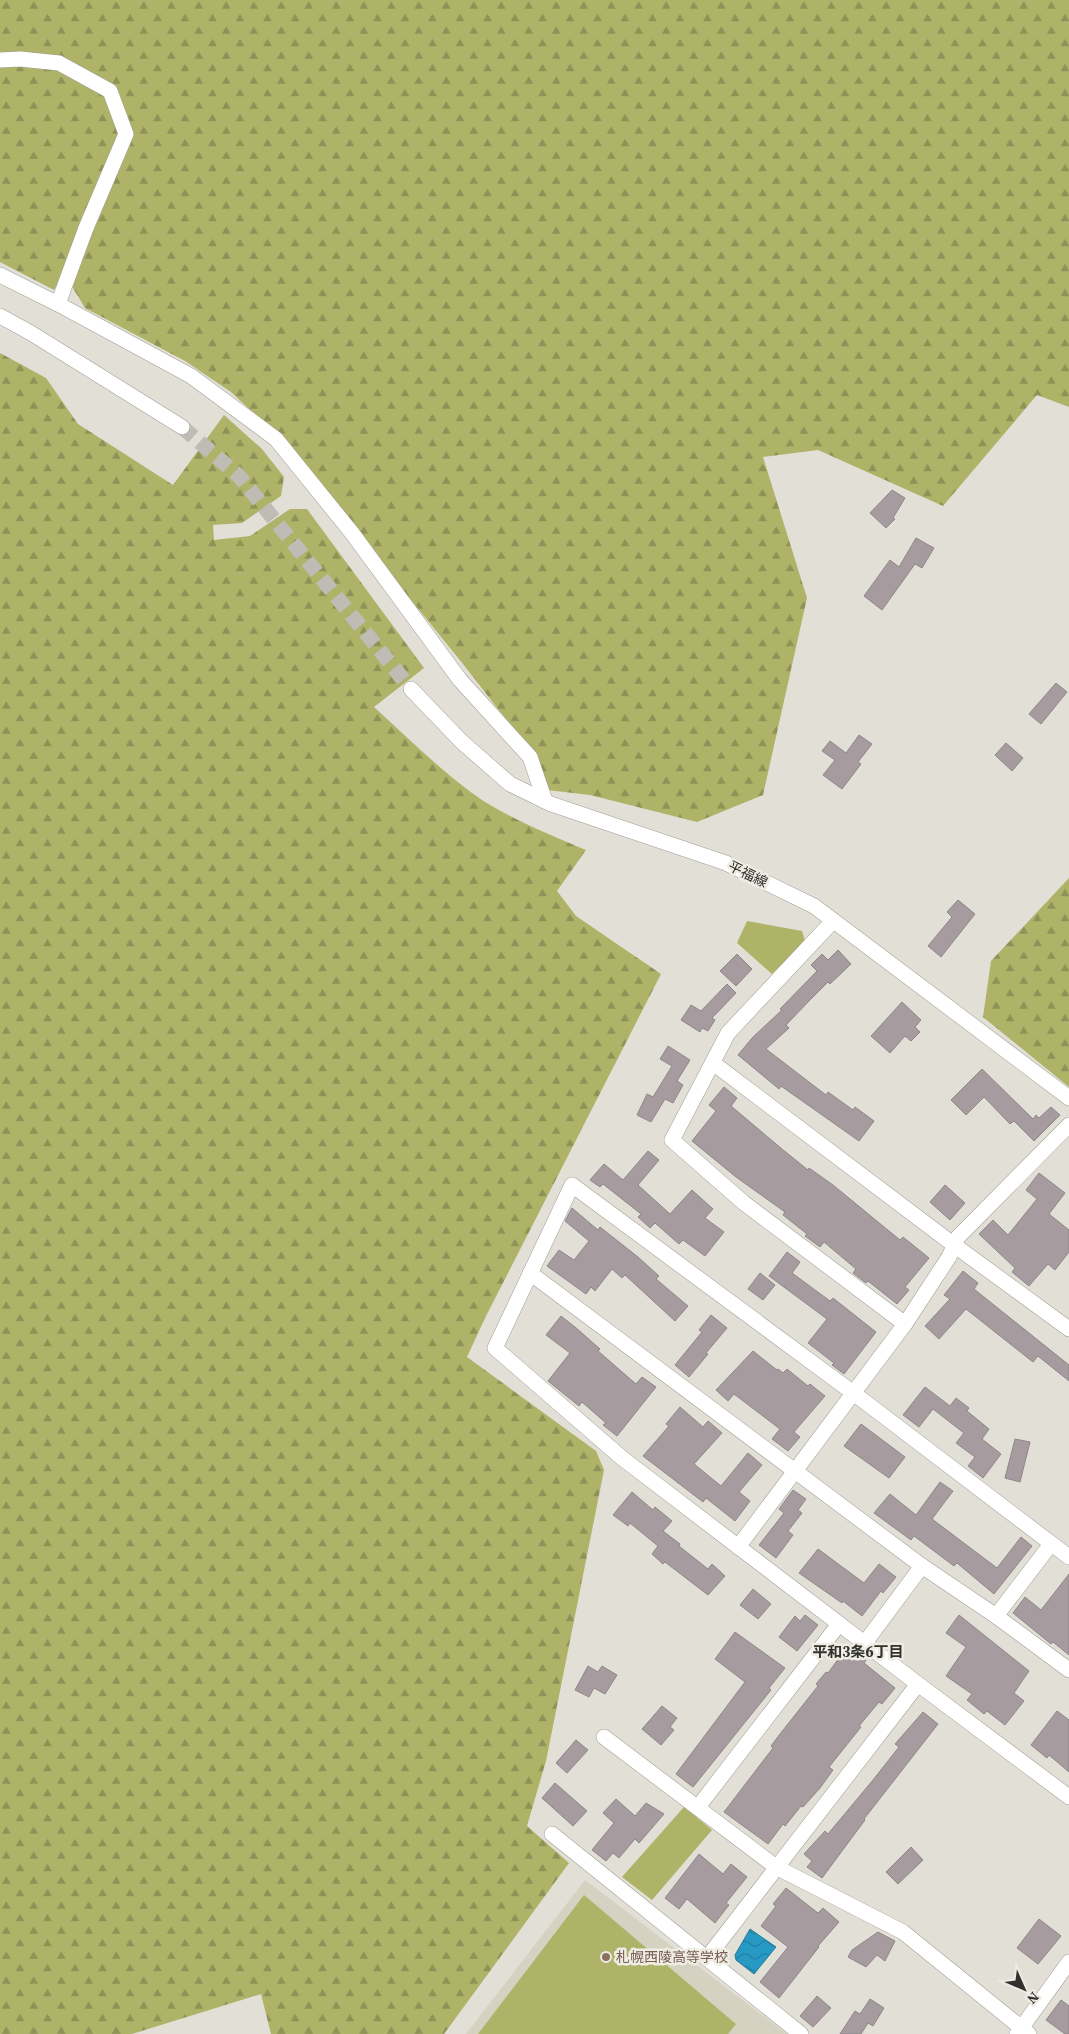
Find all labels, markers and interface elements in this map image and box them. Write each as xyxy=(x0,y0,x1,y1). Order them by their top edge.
street label: 平福線 xyxy=(725,856,771,892)
district label: 平和3条6丁目 xyxy=(812,1641,904,1662)
place label: 札幌西陵高等学校 xyxy=(616,1947,728,1967)
marker: 札幌西陵高等学校 xyxy=(600,1951,612,1963)
north arrow xyxy=(999,1964,1049,2014)
text: N xyxy=(1023,1988,1044,2009)

